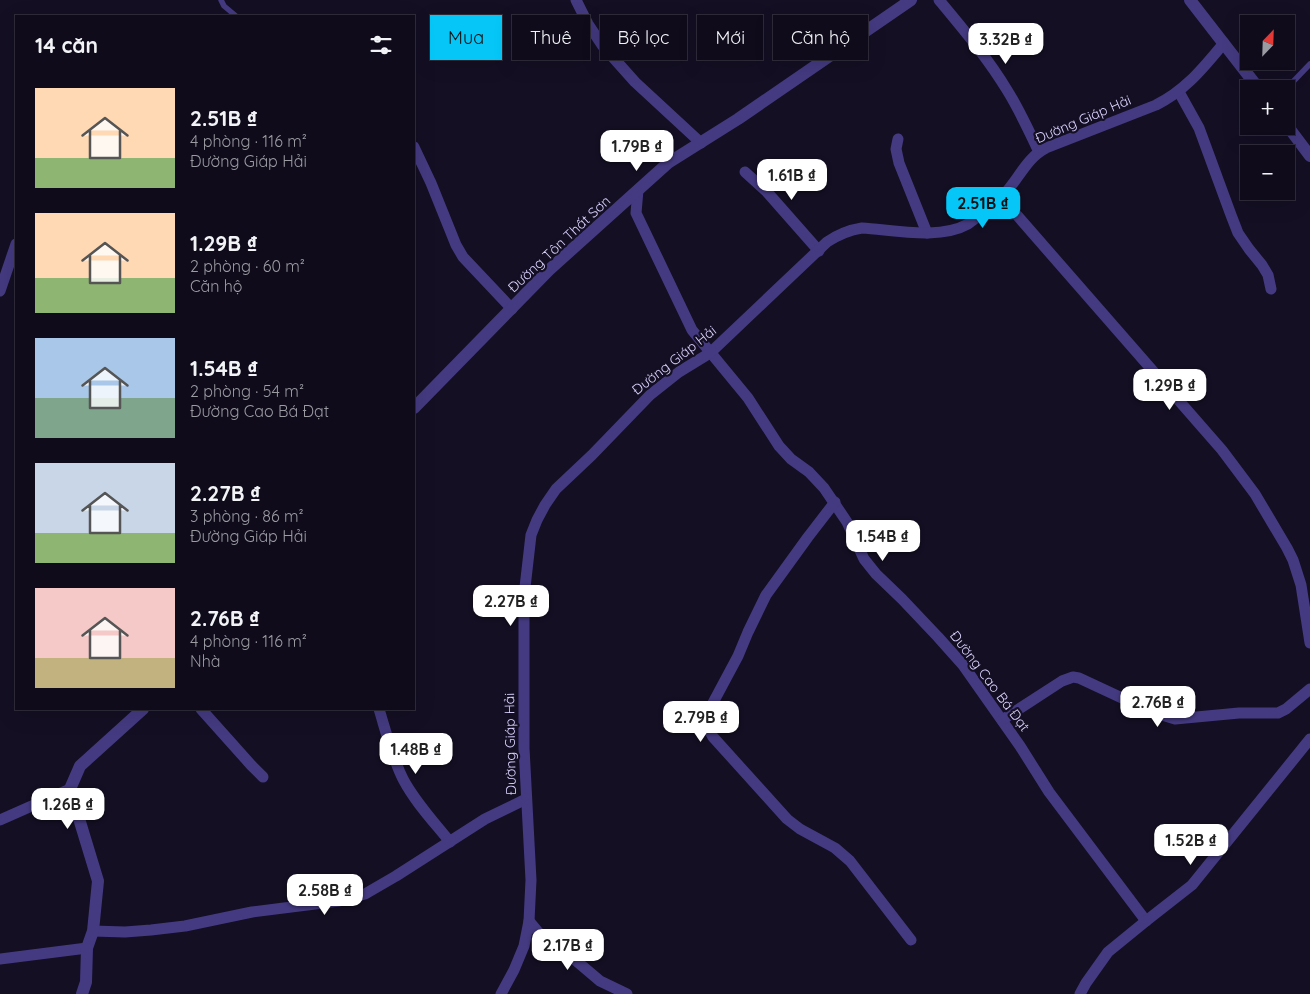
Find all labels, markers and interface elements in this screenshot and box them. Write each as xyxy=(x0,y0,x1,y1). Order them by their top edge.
chip: Mua xyxy=(430,15,502,60)
chip: Thuê xyxy=(512,15,590,60)
chip: Bộ lọc xyxy=(600,15,687,60)
chip: Mới xyxy=(697,15,763,60)
chip: Căn hộ xyxy=(773,15,868,60)
north arrow xyxy=(1240,15,1295,70)
map controls xyxy=(1240,15,1295,200)
pin: 3.32B ₫ xyxy=(960,22,1052,65)
text: 3.32B ₫ xyxy=(979,29,1033,49)
icon: filters xyxy=(367,31,395,59)
text: 14 căn xyxy=(35,32,98,58)
button: + xyxy=(1240,80,1295,135)
street label: Đường Giáp Hải xyxy=(1032,91,1134,147)
text: 2.51B ₫ xyxy=(190,105,258,131)
icon: home xyxy=(75,108,135,168)
pin: 1.79B ₫ xyxy=(591,130,683,172)
text: 4 phòng · 116 m² xyxy=(190,131,307,151)
text: 1.79B ₫ xyxy=(611,136,663,156)
button: − xyxy=(1240,145,1295,200)
text: Đường Giáp Hải xyxy=(190,151,307,171)
pin: 1.61B ₫ xyxy=(746,158,838,201)
text: 1.61B ₫ xyxy=(768,165,816,185)
pin: 2.51B ₫ xyxy=(937,186,1029,229)
street label: Đường Tôn Thất Sơn xyxy=(504,192,614,296)
text: 2.51B ₫ xyxy=(957,193,1009,213)
text: 1.29B ₫ xyxy=(190,230,257,256)
icon: home xyxy=(75,233,135,293)
text: 2 phòng · 60 m² xyxy=(190,256,305,276)
text: Căn hộ xyxy=(190,276,243,296)
street label: Đường Giáp Hải xyxy=(628,321,720,399)
text: 1.54B ₫ xyxy=(190,355,258,381)
icon: home xyxy=(75,358,135,418)
pin: 1.29B ₫ xyxy=(1124,368,1216,411)
text: 1.29B ₫ xyxy=(1144,375,1196,395)
text: 2 phòng · 54 m² xyxy=(190,381,304,401)
text: Đường Cao Bá Đạt xyxy=(190,401,329,421)
text: 2.27B ₫ xyxy=(190,480,261,506)
icon: home xyxy=(75,483,135,543)
text: 3 phòng · 86 m² xyxy=(190,506,304,526)
pin: 1.54B ₫ xyxy=(837,520,929,562)
text: Đường Giáp Hải xyxy=(190,526,307,546)
text: 1.54B ₫ xyxy=(857,526,909,546)
pin: 2.27B ₫ xyxy=(465,584,557,627)
text: 2.27B ₫ xyxy=(484,591,538,611)
text: 2.76B ₫ xyxy=(190,605,260,631)
icon: home xyxy=(75,608,135,668)
street label: Đường Cao Bá Đạt xyxy=(946,627,1034,735)
text: 4 phòng · 116 m² xyxy=(190,631,307,651)
text: Nhà xyxy=(190,651,220,671)
pin: 2.76B ₫ xyxy=(1112,686,1204,728)
text: 2.76B ₫ xyxy=(1131,692,1185,712)
street label: Đường Giáp Hải xyxy=(500,693,520,795)
pin: 2.79B ₫ xyxy=(655,700,747,743)
text: 2.79B ₫ xyxy=(674,707,728,727)
pin: 1.48B ₫ xyxy=(370,732,462,775)
text: 1.48B ₫ xyxy=(391,739,441,759)
pin: 1.26B ₫ xyxy=(22,788,114,830)
text: 1.26B ₫ xyxy=(42,794,94,814)
pin: 1.52B ₫ xyxy=(1145,824,1237,866)
text: 1.52B ₫ xyxy=(1165,830,1217,850)
pin: 2.58B ₫ xyxy=(279,874,371,916)
text: 2.58B ₫ xyxy=(298,880,352,900)
pin: 2.17B ₫ xyxy=(522,928,614,971)
text: 2.17B ₫ xyxy=(543,935,593,955)

